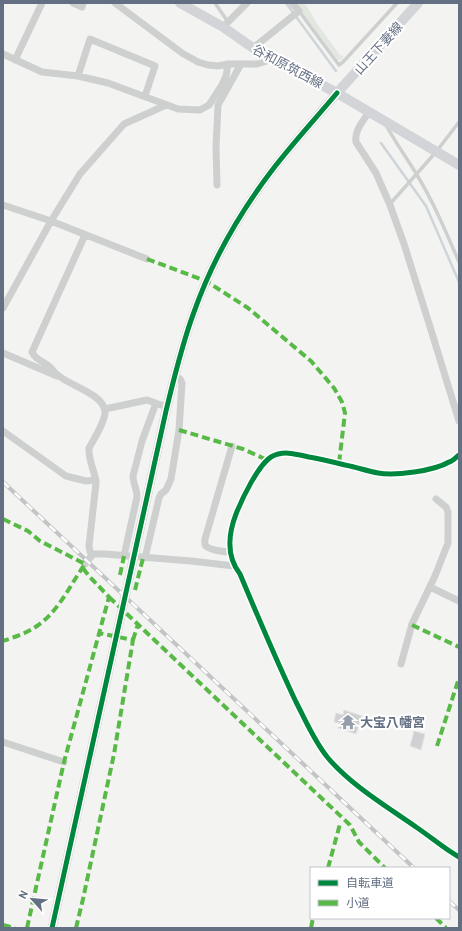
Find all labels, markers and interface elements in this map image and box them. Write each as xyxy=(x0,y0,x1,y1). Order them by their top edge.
street label: 山王下妻線 xyxy=(350,18,406,78)
street label: 谷和原筑西線 xyxy=(249,41,326,92)
temple icon: 大宝八幡宮 xyxy=(339,713,357,731)
place label: 大宝八幡宮 xyxy=(360,714,425,731)
legend xyxy=(310,867,450,919)
text: 自転車道 xyxy=(346,875,394,890)
north arrow xyxy=(12,879,52,919)
text: N xyxy=(15,888,31,901)
text: 小道 xyxy=(346,895,370,910)

